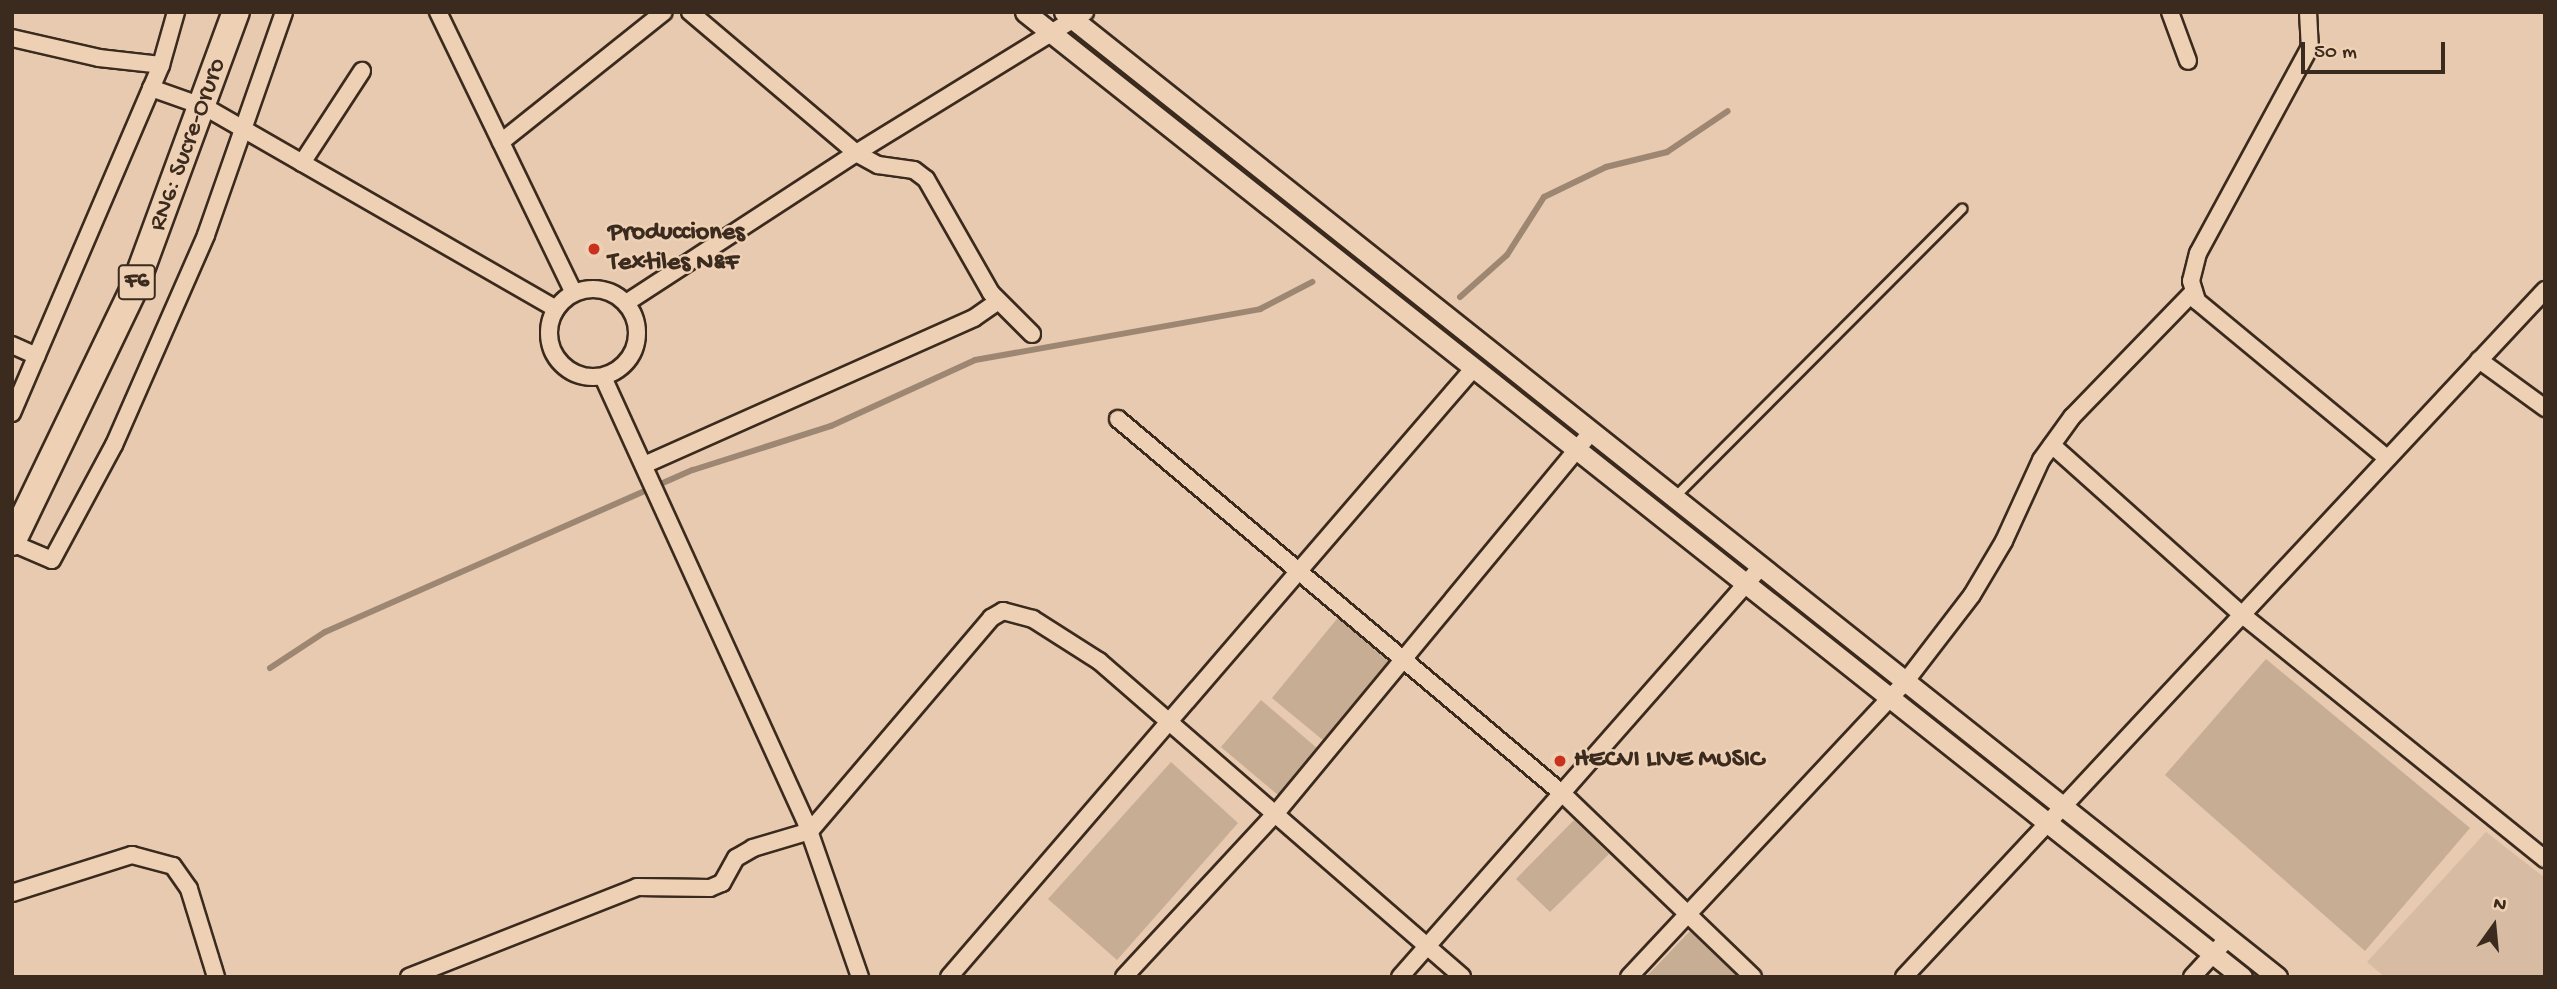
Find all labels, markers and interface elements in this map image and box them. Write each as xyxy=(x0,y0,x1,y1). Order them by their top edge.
scale bar xyxy=(2305,28,2448,72)
text: 50 m xyxy=(2314,41,2357,66)
street label: RN6: Sucre-Oruro xyxy=(143,54,235,236)
place label: Producciones Textiles N&F xyxy=(608,218,745,280)
marker: Producciones Textiles N&F xyxy=(586,241,602,257)
road number: F6 xyxy=(118,262,156,302)
place label: HECVI LIVE MUSIC xyxy=(1574,745,1764,777)
marker: HECVI LIVE MUSIC xyxy=(1552,753,1568,769)
north arrow xyxy=(2459,891,2529,961)
text: N xyxy=(2491,893,2509,918)

